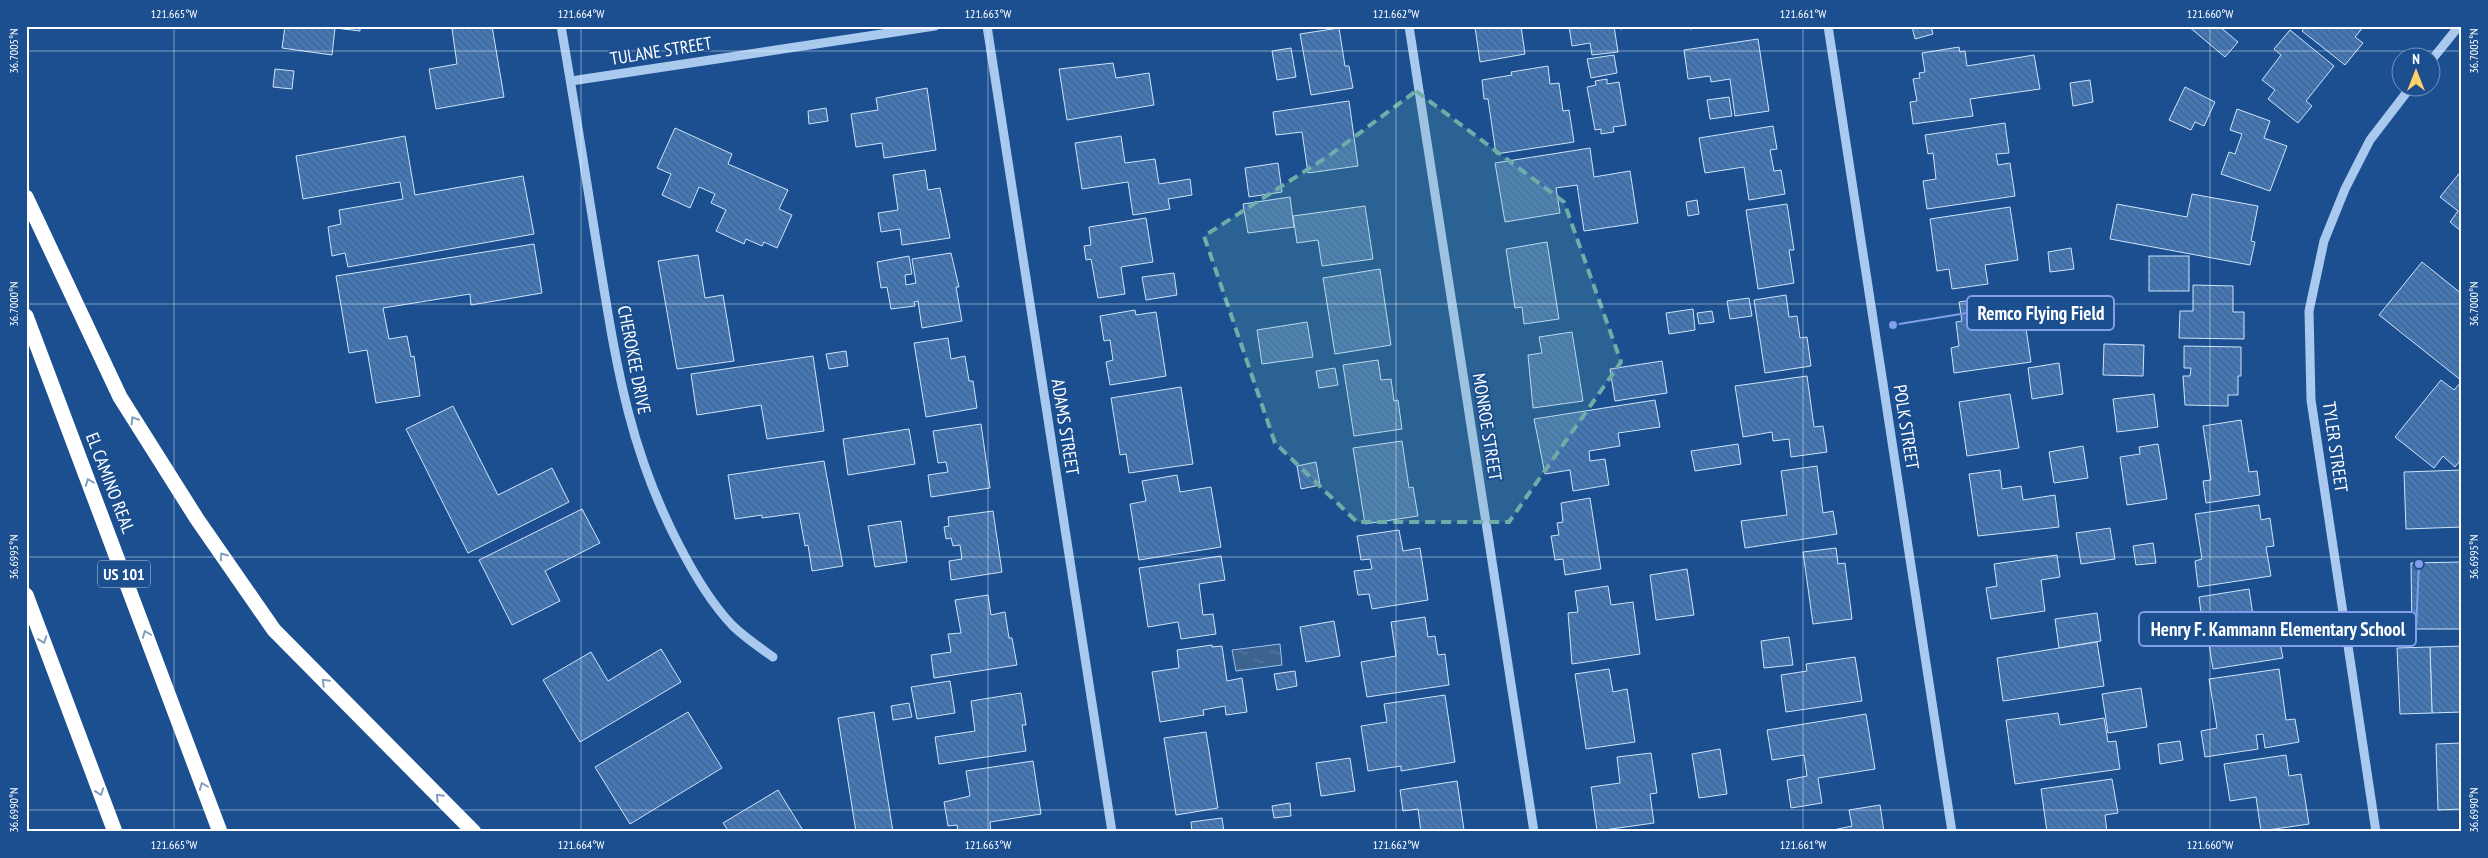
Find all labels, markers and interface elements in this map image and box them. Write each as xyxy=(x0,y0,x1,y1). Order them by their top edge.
text: 121.665°W xyxy=(151,6,197,21)
text: 121.664°W xyxy=(558,6,604,21)
text: 121.663°W xyxy=(965,6,1011,21)
text: 121.662°W xyxy=(1373,6,1419,21)
text: 121.661°W xyxy=(1780,6,1826,21)
text: 121.660°W xyxy=(2187,6,2233,21)
text: 36.7005°N xyxy=(6,28,21,74)
text: 36.7005°N xyxy=(2466,28,2481,74)
street label: TULANE STREET xyxy=(608,31,713,70)
north arrow xyxy=(2390,48,2440,98)
text: N xyxy=(2412,50,2420,68)
text: 36.7000°N xyxy=(6,281,21,327)
text: 36.7000°N xyxy=(2466,281,2481,327)
callout: Remco Flying Field xyxy=(1967,296,2114,330)
text: Remco Flying Field xyxy=(1977,301,2105,325)
street label: CHEROKEE DRIVE xyxy=(613,304,656,416)
street label: MONROE STREET xyxy=(1468,372,1507,482)
street label: ADAMS STREET xyxy=(1047,377,1084,477)
street label: POLK STREET xyxy=(1888,383,1925,471)
street label: TYLER STREET xyxy=(2318,400,2353,494)
one-way arrow xyxy=(131,416,141,425)
street label: EL CAMINO REAL xyxy=(81,429,140,537)
one-way arrow xyxy=(85,478,95,486)
text: 36.6995°N xyxy=(6,534,21,580)
text: 36.6995°N xyxy=(2466,534,2481,580)
one-way arrow xyxy=(220,552,229,562)
road number: US 101 xyxy=(98,560,150,588)
callout: Henry F. Kammann Elementary School xyxy=(2139,612,2416,646)
text: Henry F. Kammann Elementary School xyxy=(2151,617,2406,641)
one-way arrow xyxy=(142,630,152,639)
one-way arrow xyxy=(37,635,47,644)
one-way arrow xyxy=(322,678,331,687)
one-way arrow xyxy=(199,782,209,791)
text: 36.6990°N xyxy=(6,787,21,833)
text: 36.6990°N xyxy=(2466,787,2481,833)
one-way arrow xyxy=(94,788,104,796)
one-way arrow xyxy=(436,794,445,803)
text: 121.665°W xyxy=(151,837,197,852)
text: 121.664°W xyxy=(558,837,604,852)
text: 121.663°W xyxy=(965,837,1011,852)
text: 121.662°W xyxy=(1373,837,1419,852)
text: 121.661°W xyxy=(1780,837,1826,852)
text: 121.660°W xyxy=(2187,837,2233,852)

